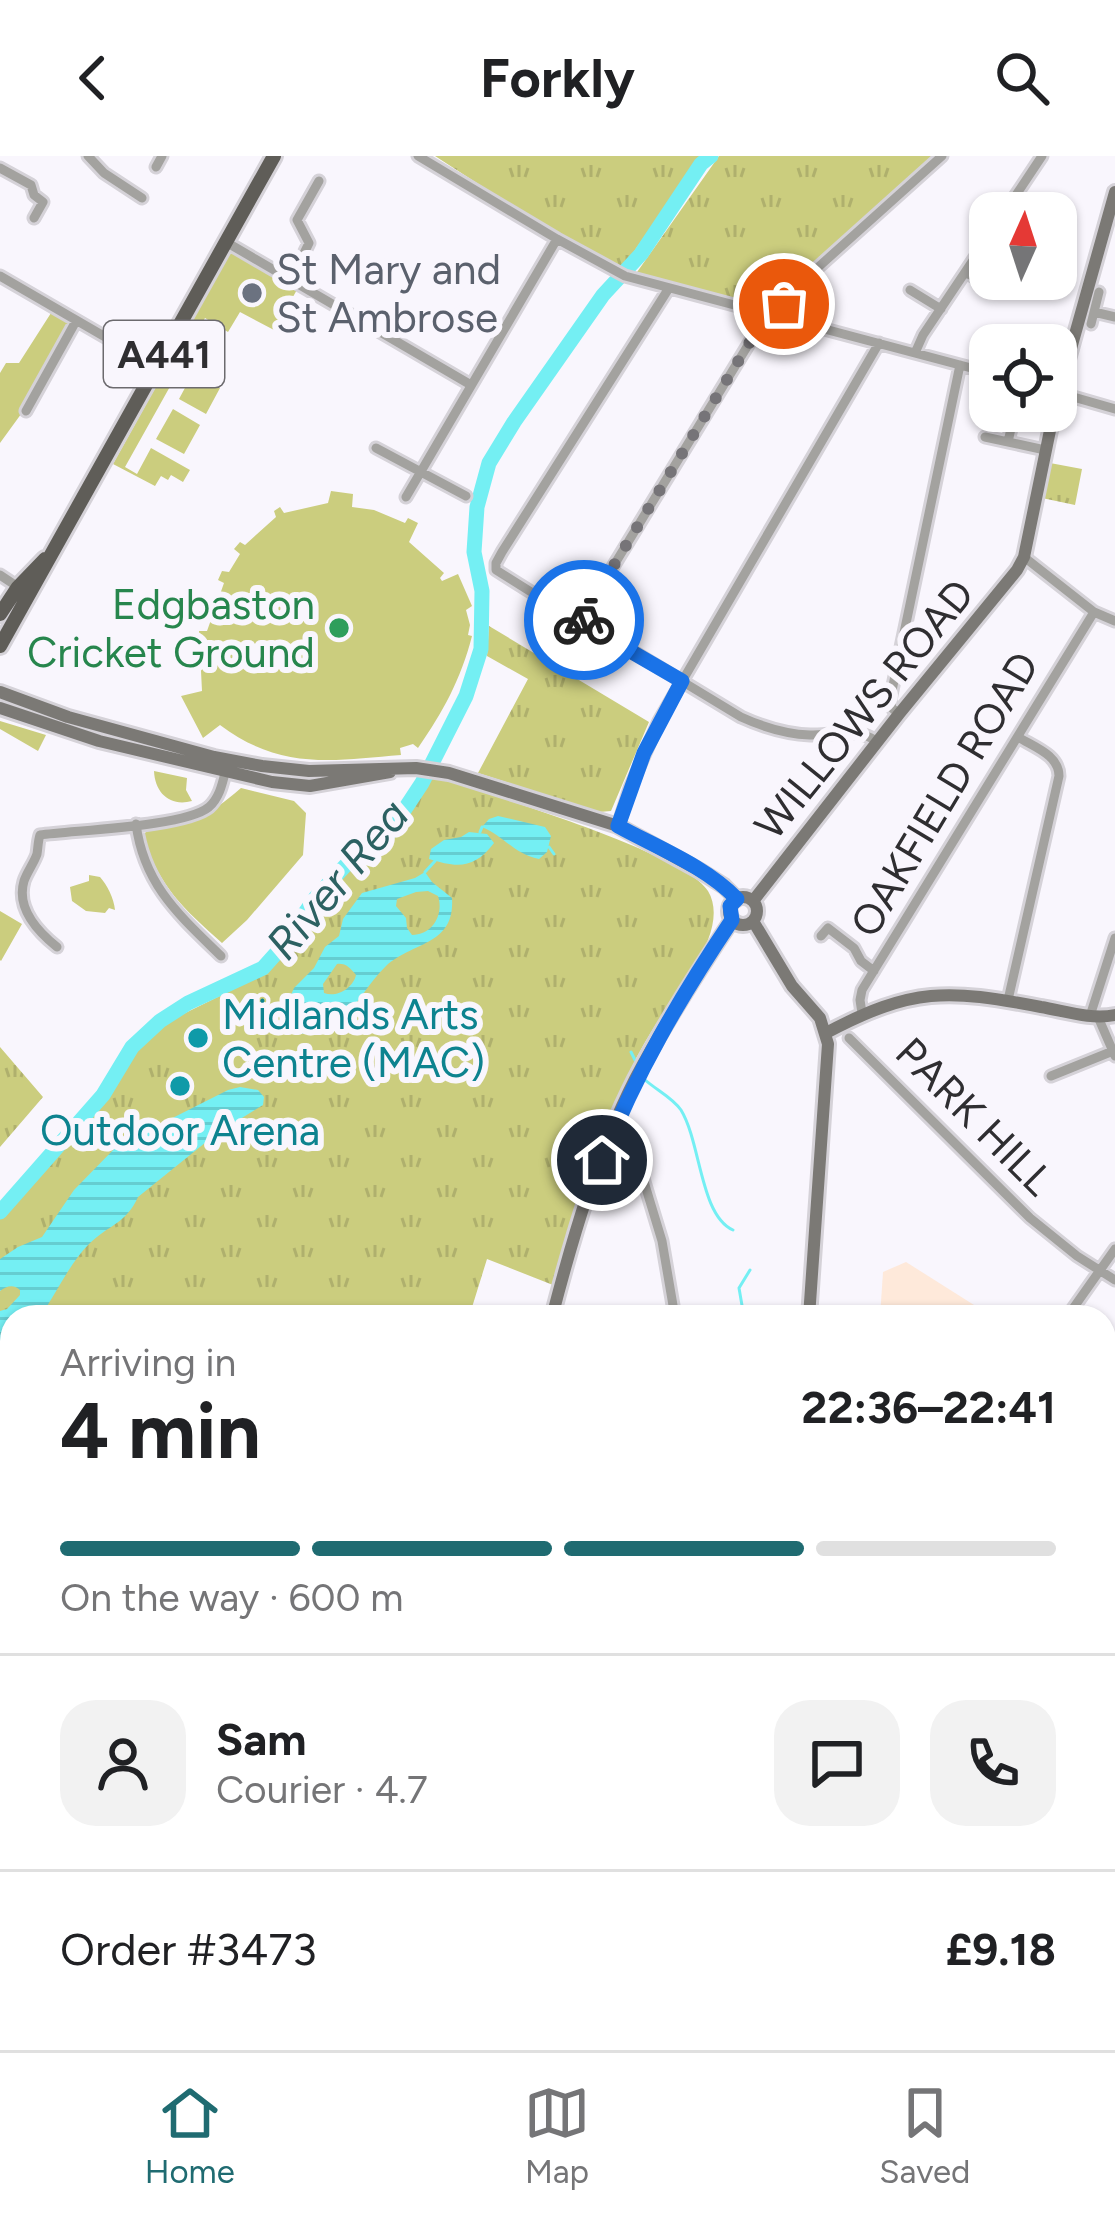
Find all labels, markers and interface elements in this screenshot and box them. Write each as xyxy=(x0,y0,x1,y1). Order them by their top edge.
icon: back xyxy=(60,45,126,111)
icon: search xyxy=(989,45,1055,111)
text: Forkly xyxy=(480,46,635,111)
north arrow xyxy=(969,192,1077,300)
map controls xyxy=(969,192,1077,432)
place label: St Mary and St Ambrose xyxy=(276,244,501,343)
pin xyxy=(733,253,835,355)
icon: bag xyxy=(751,271,817,337)
marker: St Mary and St Ambrose xyxy=(239,280,265,306)
road number: A441 xyxy=(104,321,224,387)
button: locate xyxy=(969,324,1077,432)
courier xyxy=(524,560,644,680)
street label: WILLOWS ROAD xyxy=(744,569,985,850)
place label: Edgbaston Cricket Ground xyxy=(27,579,315,678)
icon: bike xyxy=(551,587,617,653)
marker: Edgbaston Cricket Ground xyxy=(326,615,352,641)
street label: OAKFIELD ROAD xyxy=(839,643,1049,946)
water label: River Rea xyxy=(255,788,419,970)
place label: Midlands Arts Centre (MAC) xyxy=(222,989,485,1088)
marker: Midlands Arts Centre (MAC) xyxy=(185,1025,211,1051)
street label: PARK HILL xyxy=(885,1027,1064,1206)
marker: Outdoor Arena xyxy=(167,1073,193,1099)
place label: Outdoor Arena xyxy=(40,1105,320,1156)
pin xyxy=(551,1109,653,1211)
icon: home xyxy=(569,1127,635,1193)
text: Arriving in xyxy=(60,1339,236,1386)
text: 22:36–22:41 xyxy=(801,1380,1056,1434)
text: 4 min xyxy=(60,1384,261,1478)
text: On the way · 600 m xyxy=(60,1574,403,1621)
button: person xyxy=(60,1700,186,1826)
button: chat xyxy=(774,1700,900,1826)
button: phone xyxy=(930,1700,1056,1826)
text: Sam xyxy=(216,1712,307,1766)
text: Courier · 4.7 xyxy=(216,1766,428,1813)
text: Order #3473 xyxy=(60,1922,317,1976)
text: £9.18 xyxy=(945,1922,1056,1976)
tab: Home xyxy=(145,2080,235,2191)
tab: Map xyxy=(524,2080,590,2191)
tab: Saved xyxy=(879,2080,970,2191)

